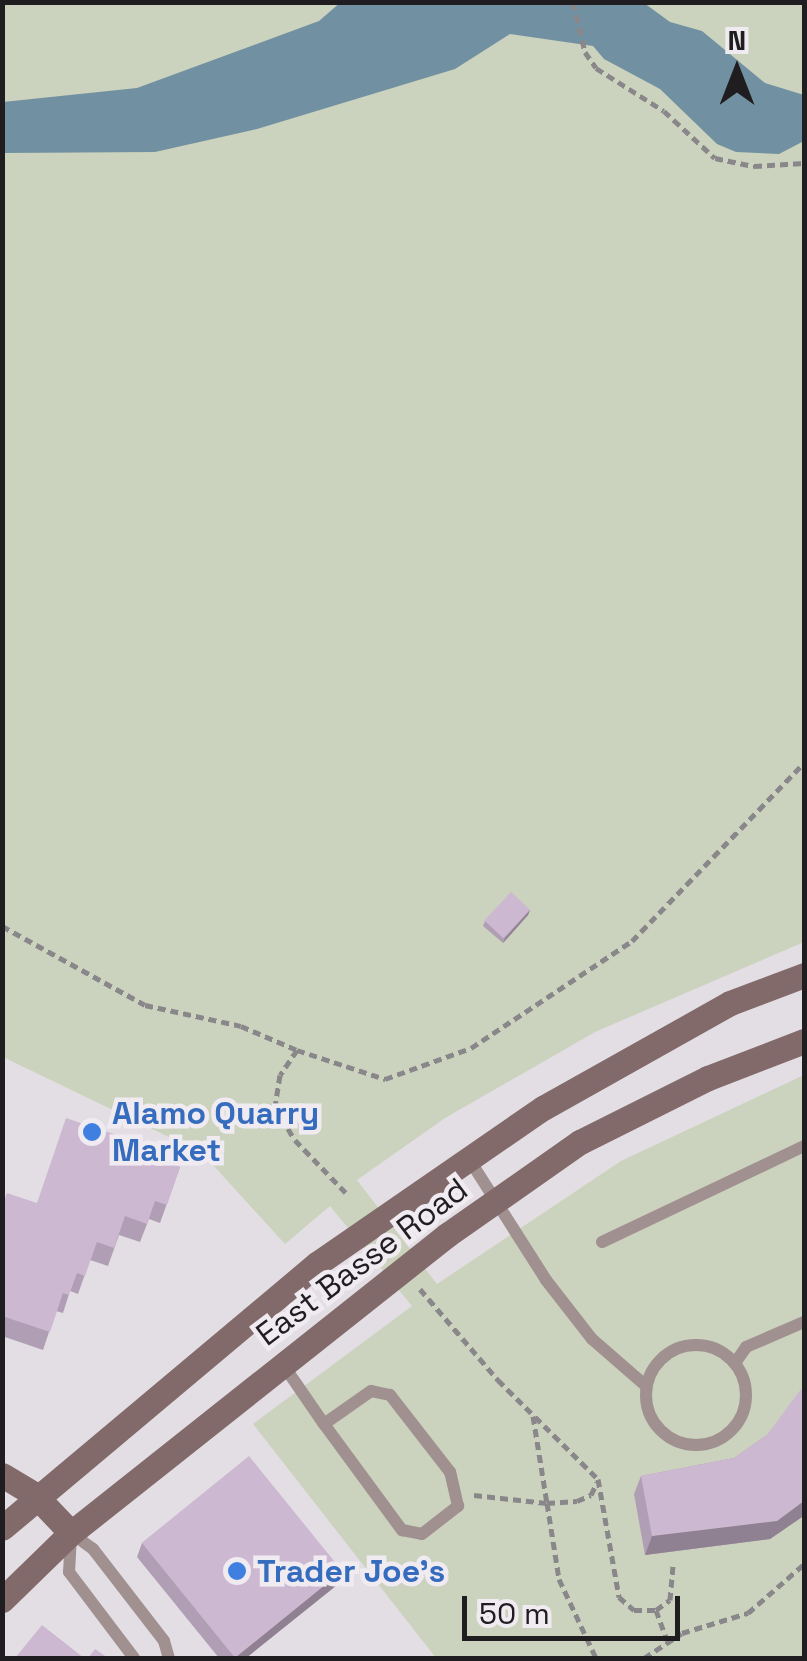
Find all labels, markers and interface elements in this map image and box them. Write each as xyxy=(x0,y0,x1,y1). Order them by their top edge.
north arrow xyxy=(687,20,787,120)
text: N xyxy=(728,22,746,58)
place label: Alamo Quarry Market xyxy=(112,1095,319,1170)
marker: Alamo Quarry Market xyxy=(81,1121,103,1143)
street label: East Basse Road xyxy=(249,1170,475,1354)
place label: Trader Joe's xyxy=(257,1552,445,1590)
marker: Trader Joe's xyxy=(226,1560,248,1582)
scale bar xyxy=(467,1576,684,1638)
text: 50 m xyxy=(479,1594,550,1633)

